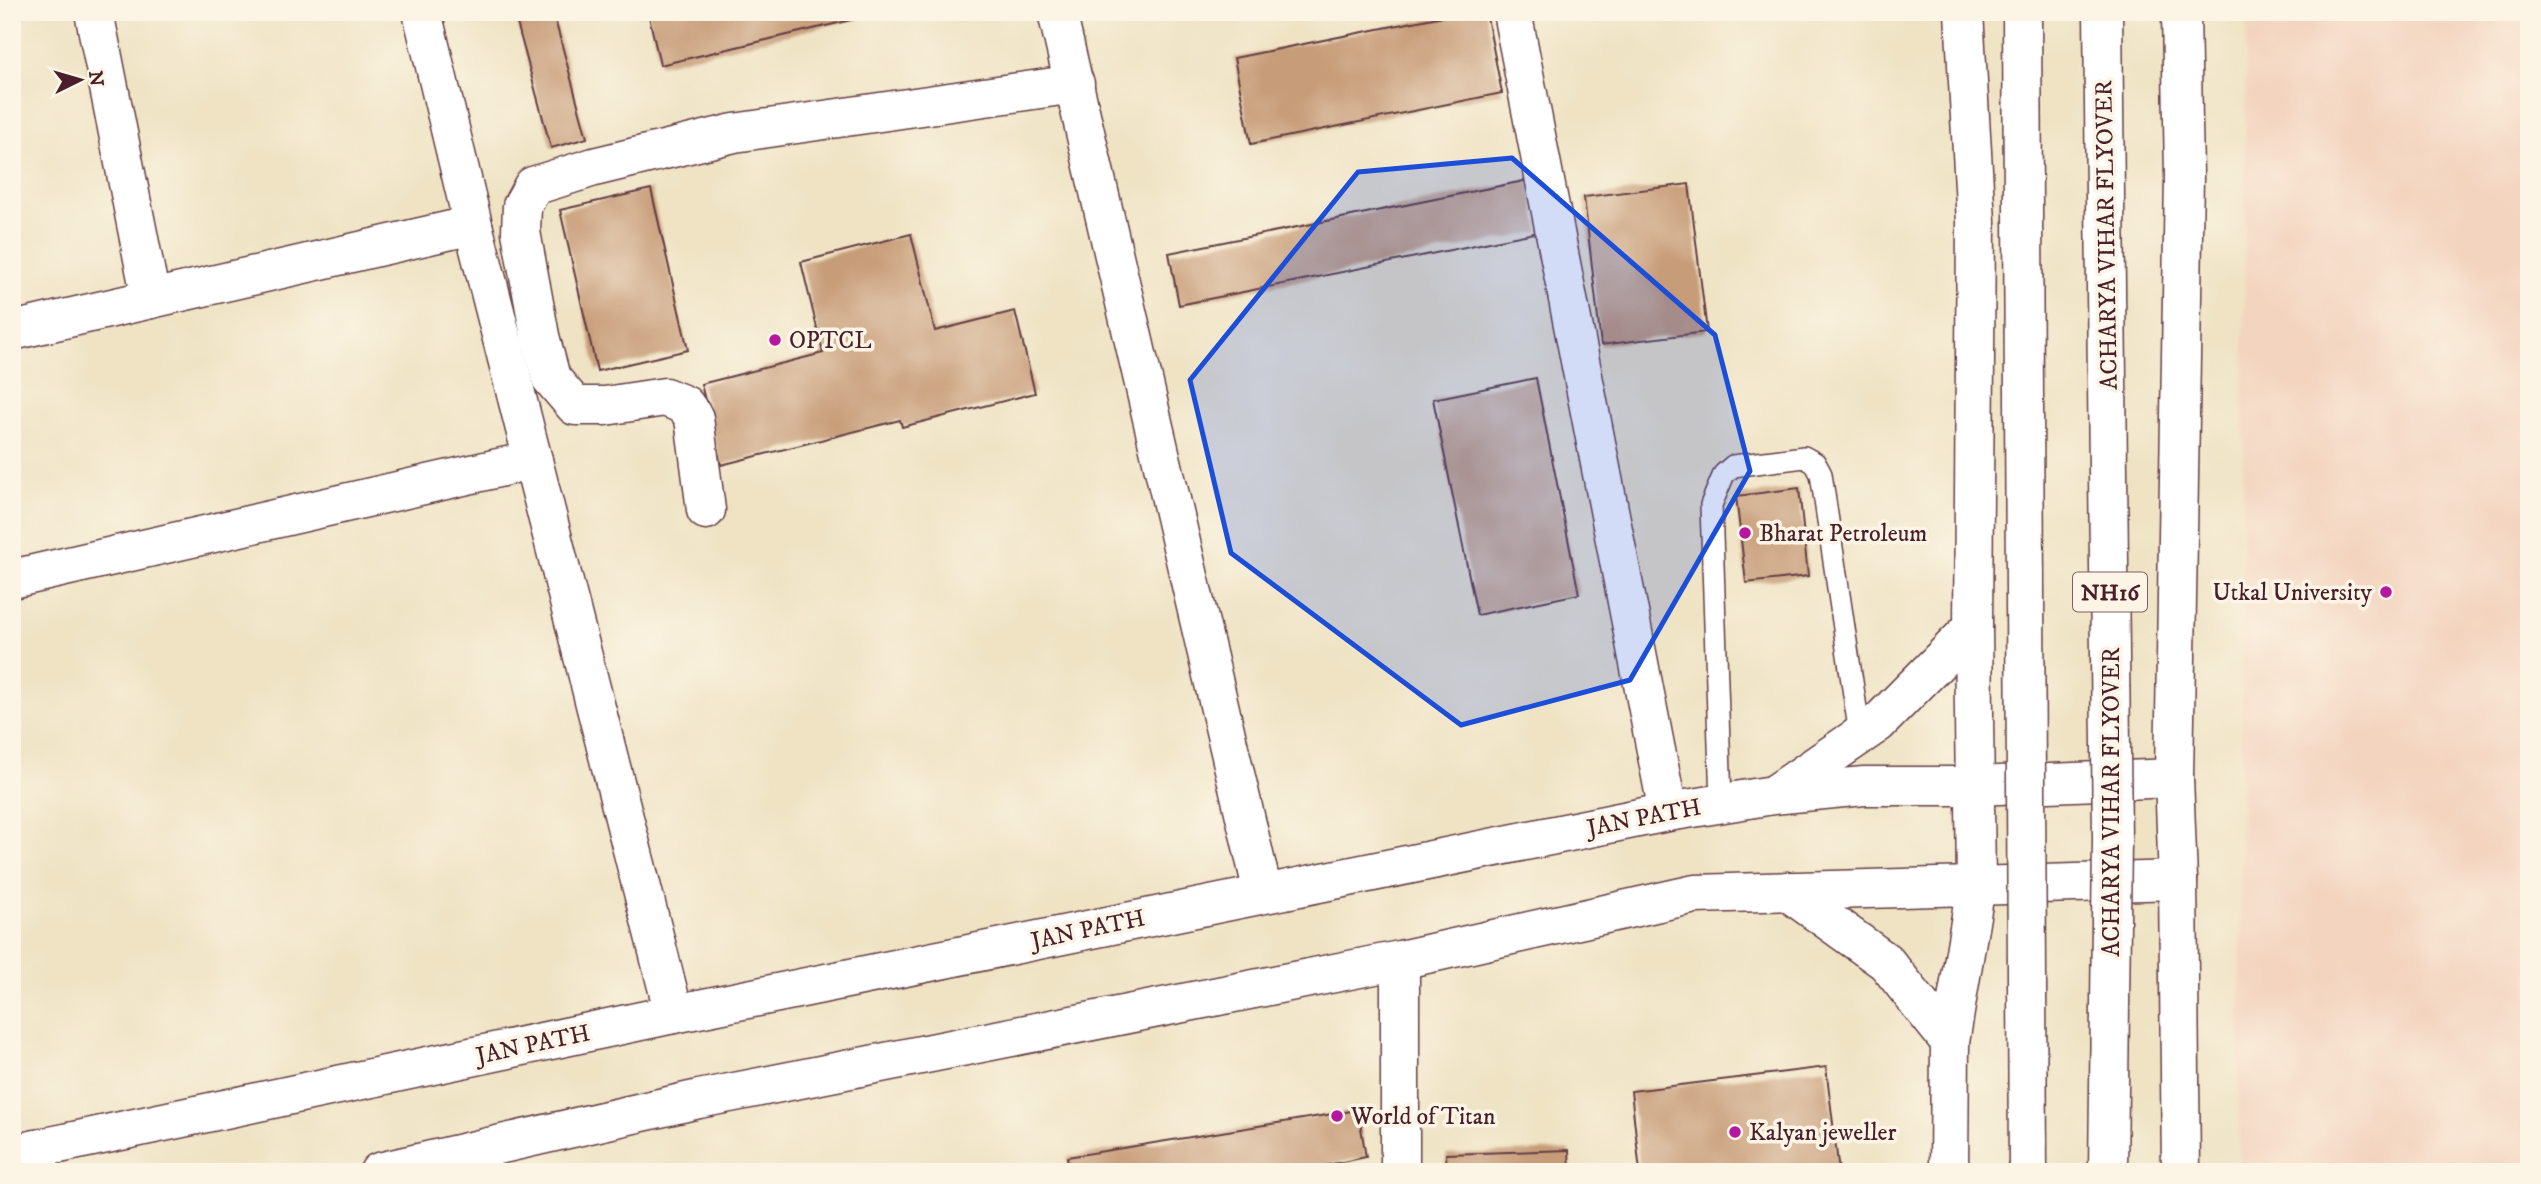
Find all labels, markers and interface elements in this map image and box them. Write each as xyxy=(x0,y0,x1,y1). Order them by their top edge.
north arrow xyxy=(46,46,116,116)
text: N xyxy=(83,70,108,88)
street label: ACHARYA VIHAR FLYOVER xyxy=(2089,80,2125,390)
place label: OPTCL xyxy=(789,326,872,356)
marker: OPTCL xyxy=(767,332,783,348)
place label: Bharat Petroleum xyxy=(1759,519,1927,549)
marker: Bharat Petroleum xyxy=(1737,525,1753,541)
road number: NH16 xyxy=(2073,572,2147,612)
place label: Utkal University xyxy=(2212,578,2373,608)
marker: Utkal University xyxy=(2378,584,2394,600)
street label: ACHARYA VIHAR FLYOVER xyxy=(2097,647,2127,957)
street label: JAN PATH xyxy=(1583,792,1704,844)
street label: JAN PATH xyxy=(1027,903,1148,957)
street label: JAN PATH xyxy=(472,1018,593,1072)
place label: World of Titan xyxy=(1350,1102,1496,1132)
marker: World of Titan xyxy=(1329,1108,1345,1124)
place label: Kalyan jeweller xyxy=(1749,1118,1896,1148)
marker: Kalyan jeweller xyxy=(1727,1124,1743,1140)

